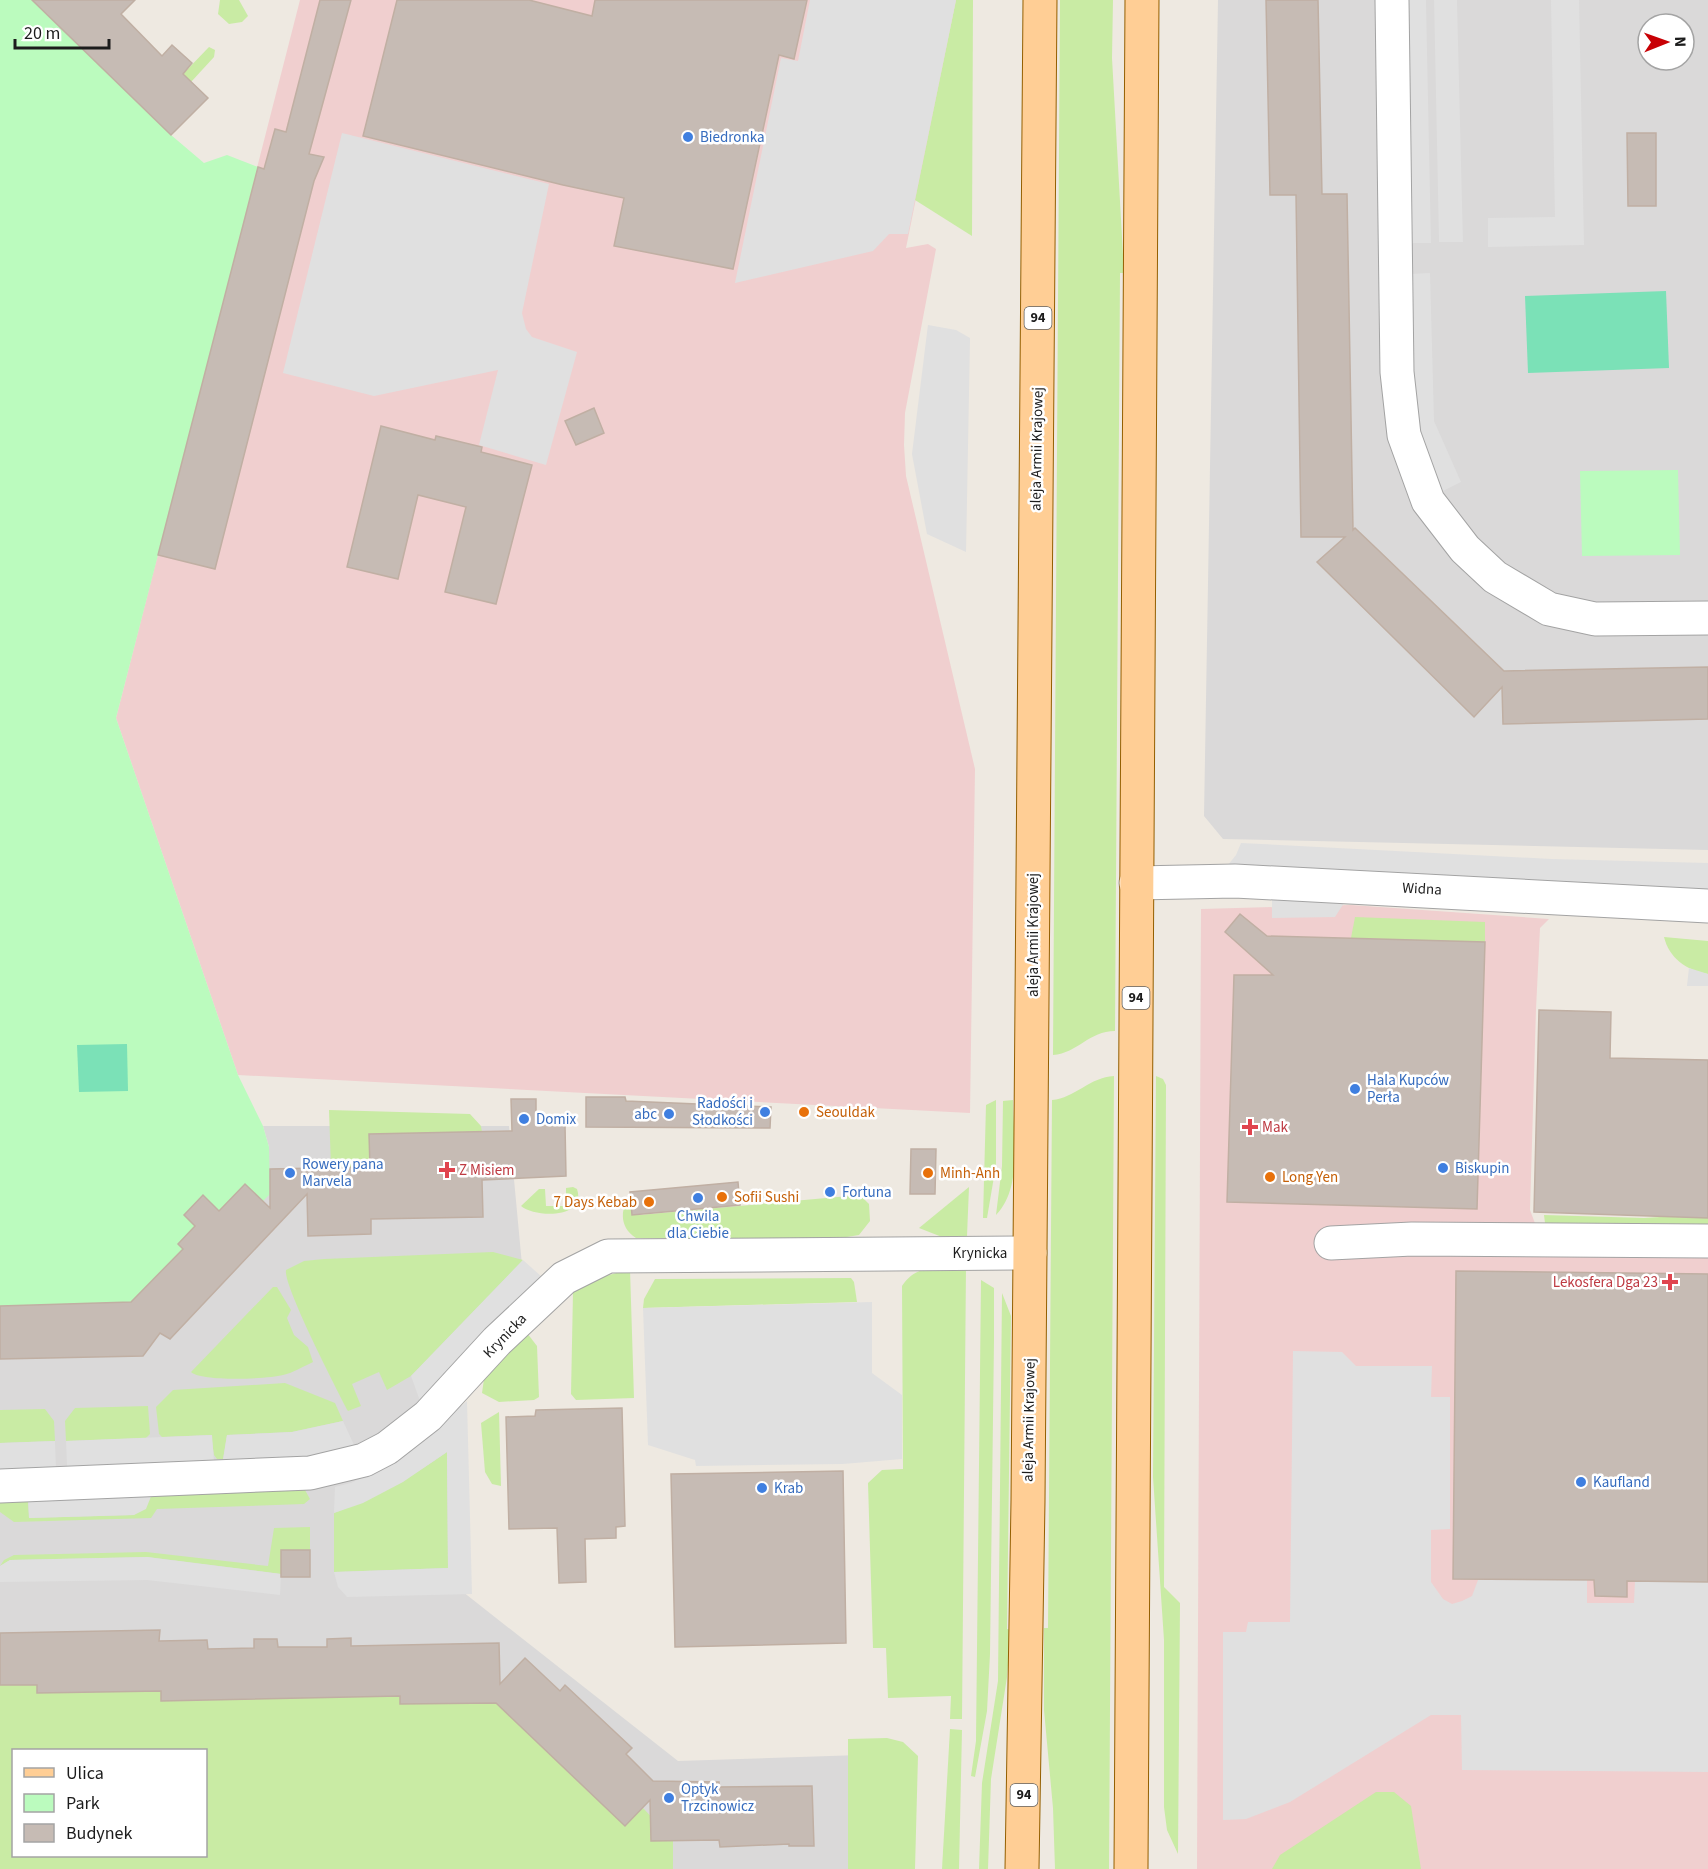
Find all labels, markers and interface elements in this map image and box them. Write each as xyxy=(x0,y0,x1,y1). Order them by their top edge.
scale bar xyxy=(15,12,110,50)
north arrow xyxy=(1636,12,1696,72)
text: 20 m xyxy=(24,21,60,46)
text: N xyxy=(1669,36,1691,47)
place label: Biedronka xyxy=(700,127,765,148)
marker: Biedronka xyxy=(681,130,695,144)
road number: 94 xyxy=(1024,307,1052,329)
street label: aleja Armii Krajowej xyxy=(1025,387,1049,511)
street label: aleja Armii Krajowej xyxy=(1023,873,1044,997)
street label: Widna xyxy=(1402,877,1442,901)
road number: 94 xyxy=(1122,987,1150,1009)
place label: Hala Kupców Perła xyxy=(1367,1070,1449,1108)
marker: Hala Kupców Perła xyxy=(1348,1082,1362,1096)
place label: Radości i Słodkości xyxy=(692,1093,753,1131)
place label: Seouldak xyxy=(816,1102,875,1123)
place label: abc xyxy=(634,1104,657,1125)
marker: Radości i Słodkości xyxy=(758,1105,772,1119)
marker: Seouldak xyxy=(797,1105,811,1119)
marker: abc xyxy=(662,1107,676,1121)
place label: Domix xyxy=(536,1109,576,1130)
marker: Domix xyxy=(517,1112,531,1126)
place label: Mak xyxy=(1262,1117,1288,1138)
marker: Mak xyxy=(1243,1120,1257,1134)
place label: Rowery pana Marvela xyxy=(302,1154,384,1192)
place label: Biskupin xyxy=(1455,1158,1509,1179)
place label: Z Misiem xyxy=(459,1160,515,1181)
marker: Biskupin xyxy=(1436,1161,1450,1175)
marker: Z Misiem xyxy=(440,1163,454,1177)
place label: Minh-Anh xyxy=(940,1163,1000,1184)
marker: Rowery pana Marvela xyxy=(283,1166,297,1180)
marker: Minh-Anh xyxy=(921,1166,935,1180)
place label: Long Yen xyxy=(1282,1167,1338,1188)
marker: Long Yen xyxy=(1263,1170,1277,1184)
place label: Fortuna xyxy=(842,1182,892,1203)
marker: Fortuna xyxy=(823,1185,837,1199)
place label: Sofii Sushi xyxy=(734,1187,799,1208)
marker: Sofii Sushi xyxy=(715,1190,729,1204)
marker: Chwila dla Ciebie xyxy=(691,1191,705,1205)
place label: 7 Days Kebab xyxy=(554,1192,637,1213)
marker: 7 Days Kebab xyxy=(642,1195,656,1209)
place label: Chwila dla Ciebie xyxy=(667,1206,729,1244)
street label: Krynicka xyxy=(953,1243,1007,1264)
place label: Lekosfera Dga 23 xyxy=(1553,1272,1658,1293)
marker: Lekosfera Dga 23 xyxy=(1663,1275,1677,1289)
street label: Krynicka xyxy=(478,1309,532,1363)
street label: aleja Armii Krajowej xyxy=(1017,1358,1041,1482)
place label: Kaufland xyxy=(1593,1472,1650,1493)
marker: Kaufland xyxy=(1574,1475,1588,1489)
place label: Krab xyxy=(774,1478,803,1499)
marker: Krab xyxy=(755,1481,769,1495)
legend xyxy=(12,1749,207,1857)
text: Ulica xyxy=(66,1761,104,1786)
place label: Optyk Trzcinowicz xyxy=(681,1779,754,1817)
road number: 94 xyxy=(1010,1784,1038,1806)
text: Park xyxy=(66,1791,100,1816)
marker: Optyk Trzcinowicz xyxy=(662,1791,676,1805)
text: Budynek xyxy=(66,1821,133,1846)

